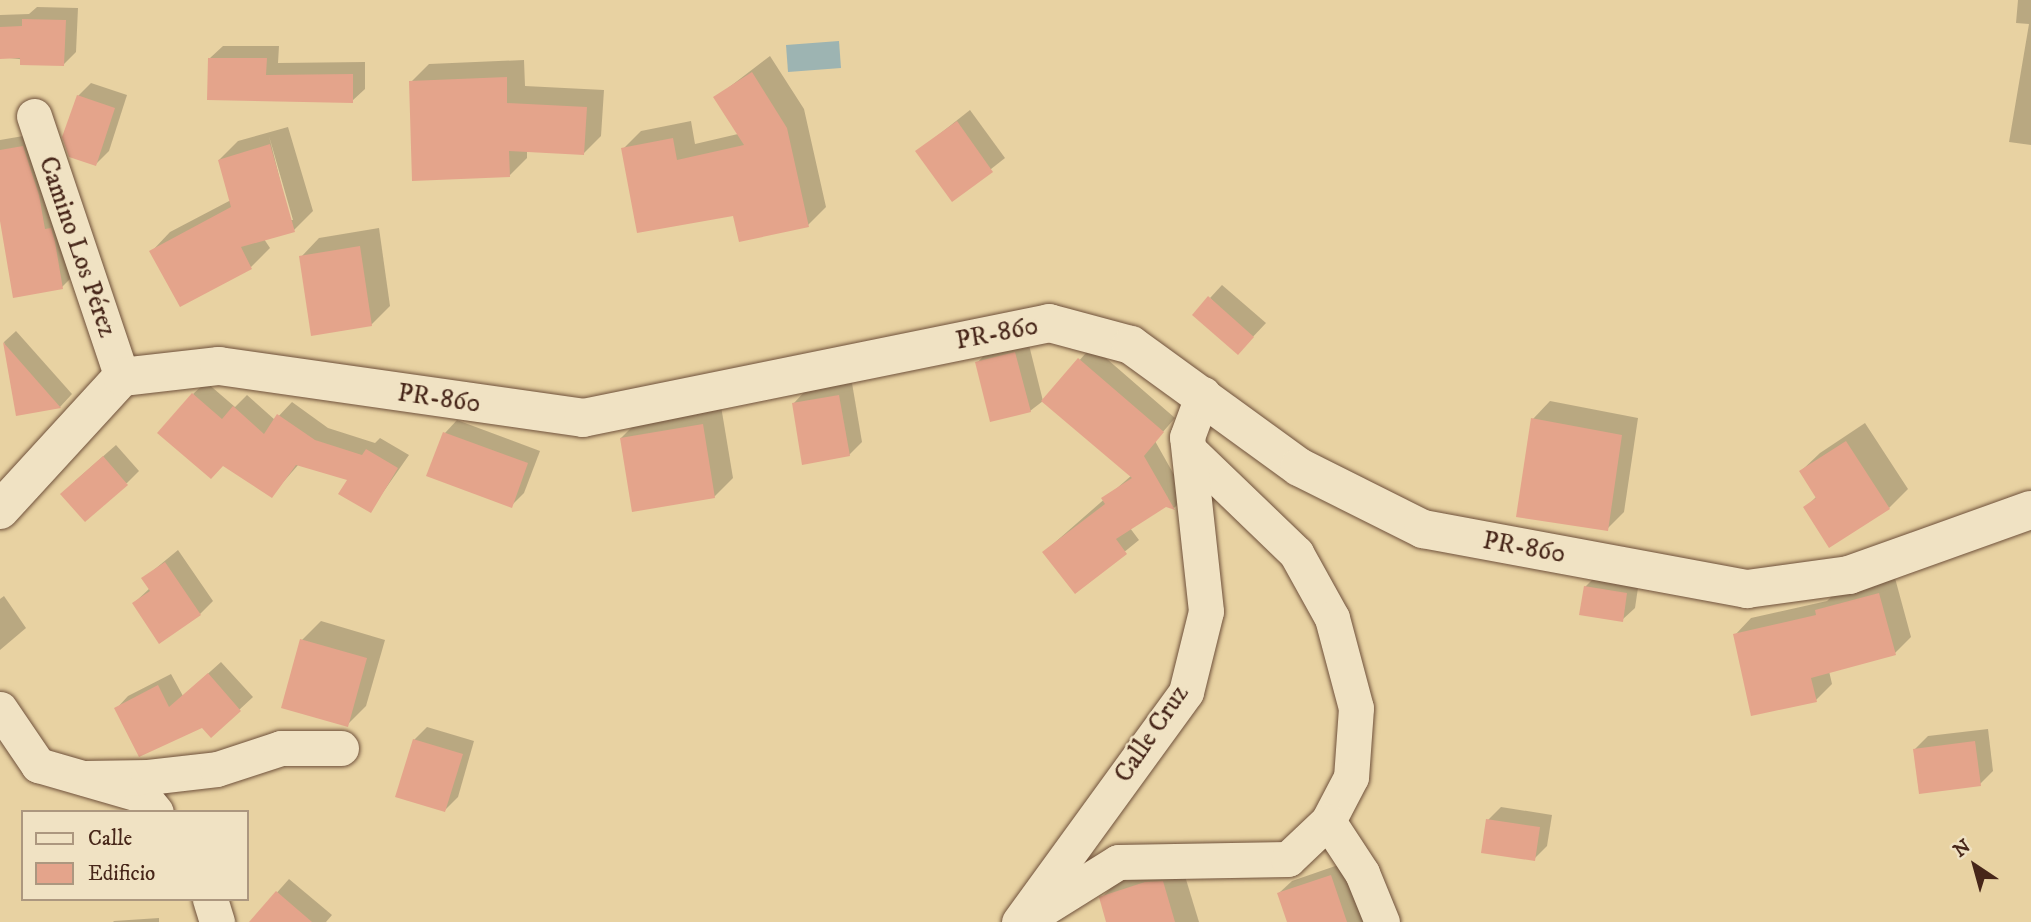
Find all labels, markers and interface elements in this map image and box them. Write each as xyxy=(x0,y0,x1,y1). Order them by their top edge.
street label: Camino Los Pérez xyxy=(31,152,123,342)
street label: PR-860 xyxy=(953,311,1041,357)
street label: PR-860 xyxy=(395,378,483,420)
street label: PR-860 xyxy=(1480,525,1568,571)
street label: Calle Cruz xyxy=(1108,679,1196,789)
legend xyxy=(21,810,248,901)
text: Calle xyxy=(88,826,132,852)
north arrow xyxy=(1940,831,2010,901)
text: N xyxy=(1949,835,1975,863)
text: Edificio xyxy=(88,861,155,887)

